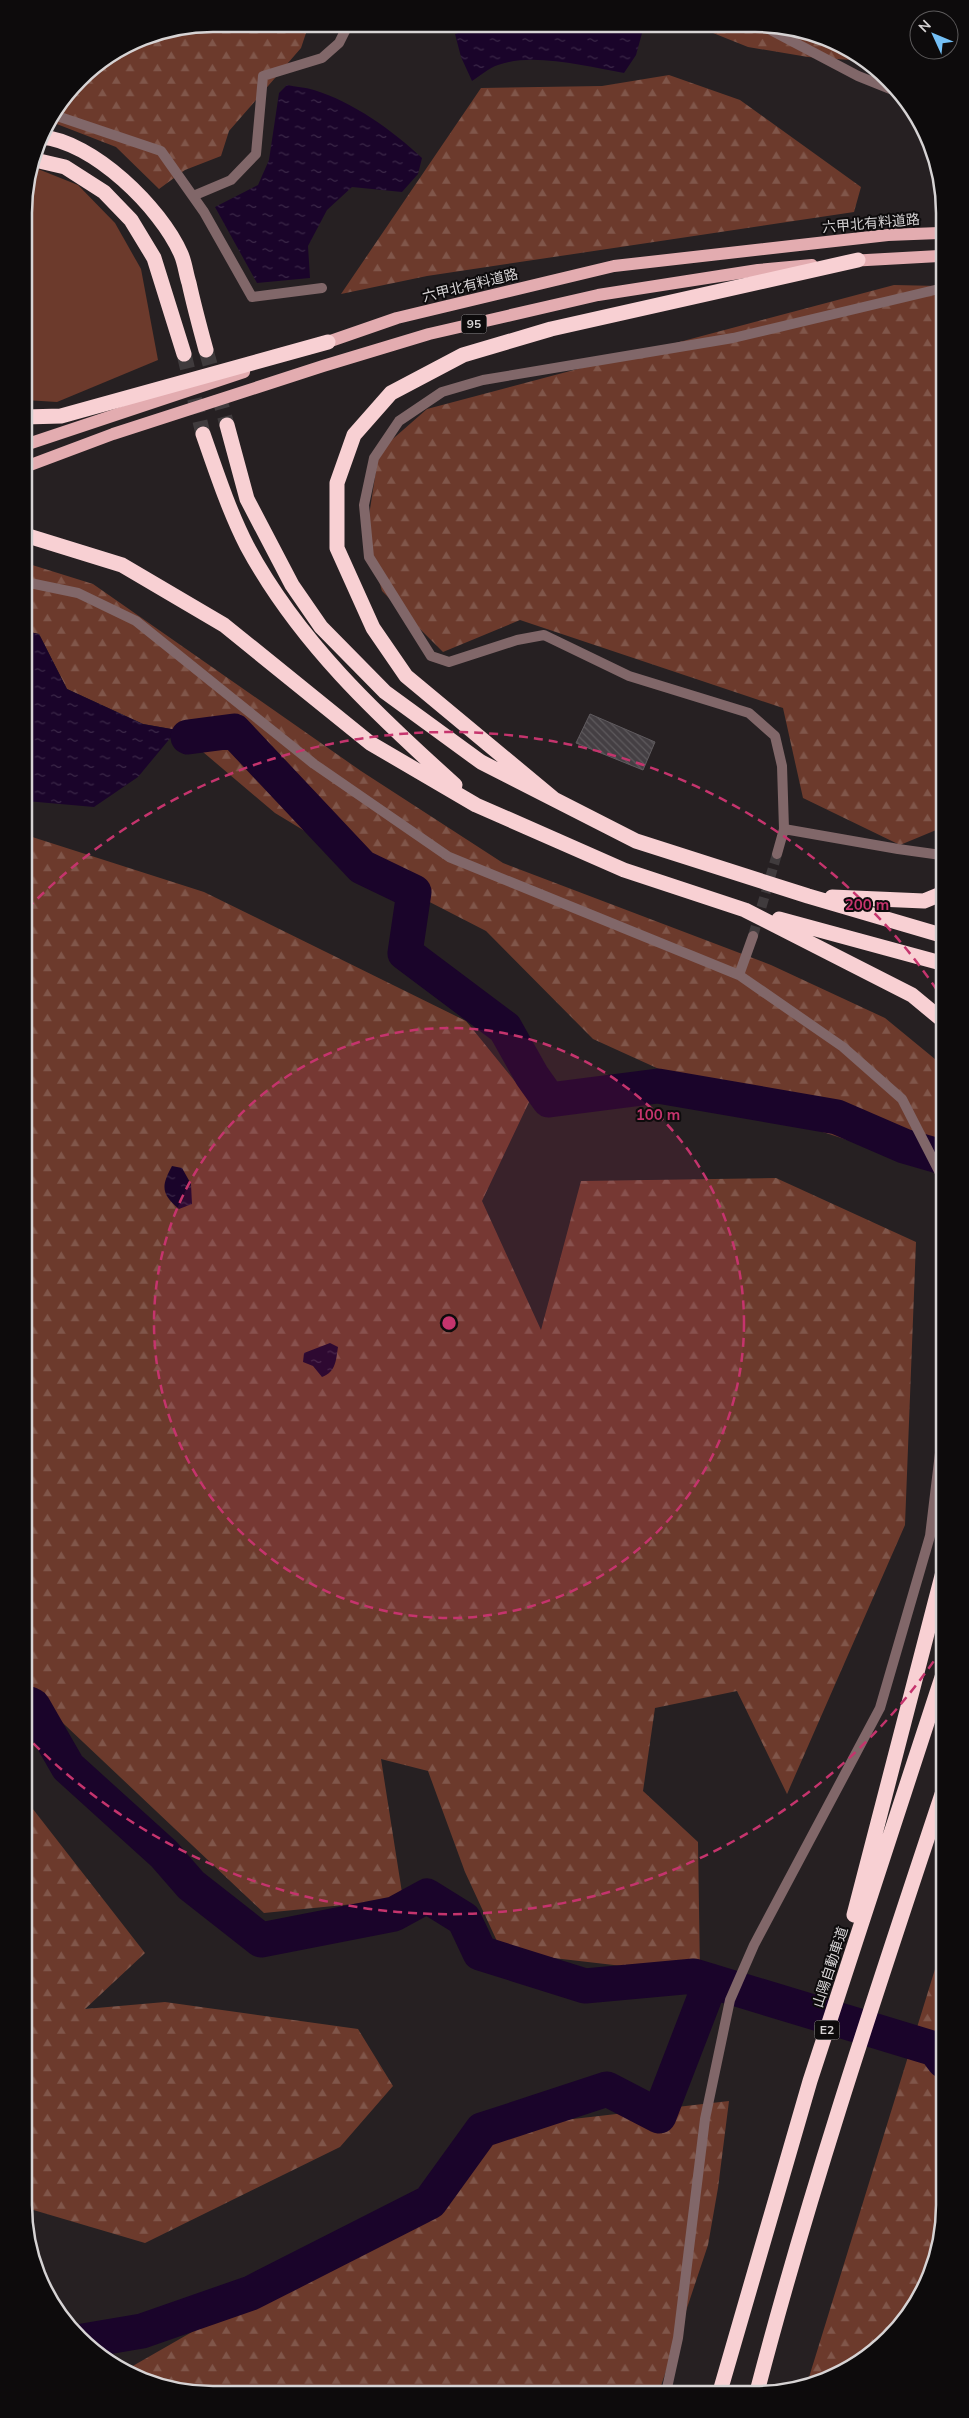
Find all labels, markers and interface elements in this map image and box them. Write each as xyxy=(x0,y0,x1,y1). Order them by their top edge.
north arrow xyxy=(909,10,959,60)
text: N xyxy=(915,16,935,36)
street label: 六甲北有料道路 xyxy=(821,210,921,236)
street label: 六甲北有料道路 xyxy=(420,264,520,306)
road number: 95 xyxy=(462,314,486,334)
text: 200 m xyxy=(845,895,889,914)
text: 100 m xyxy=(636,1105,680,1124)
centre of rings xyxy=(440,1314,458,1332)
street label: 山陽自動車道 xyxy=(808,1924,852,2010)
road number: E2 xyxy=(814,2020,840,2040)

